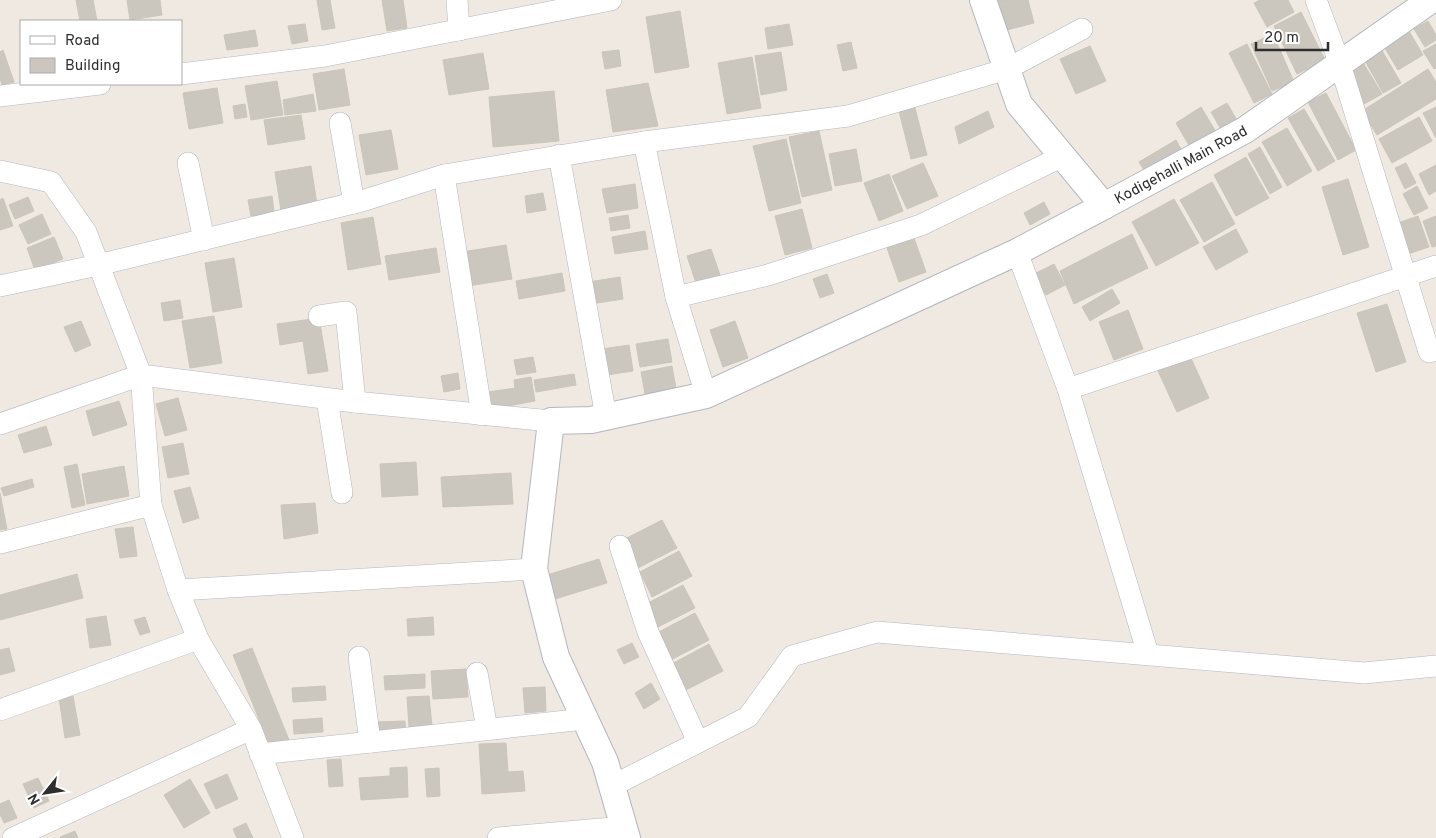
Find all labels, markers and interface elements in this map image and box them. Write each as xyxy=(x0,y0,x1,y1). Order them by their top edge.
legend xyxy=(20,20,182,85)
scale bar xyxy=(1256,20,1328,52)
text: 20 m xyxy=(1264,29,1299,48)
text: Road xyxy=(65,32,100,51)
text: Building xyxy=(65,57,120,76)
street label: Kodigehalli Main Road xyxy=(1112,122,1251,210)
north arrow xyxy=(20,768,70,818)
text: N xyxy=(25,790,45,807)

